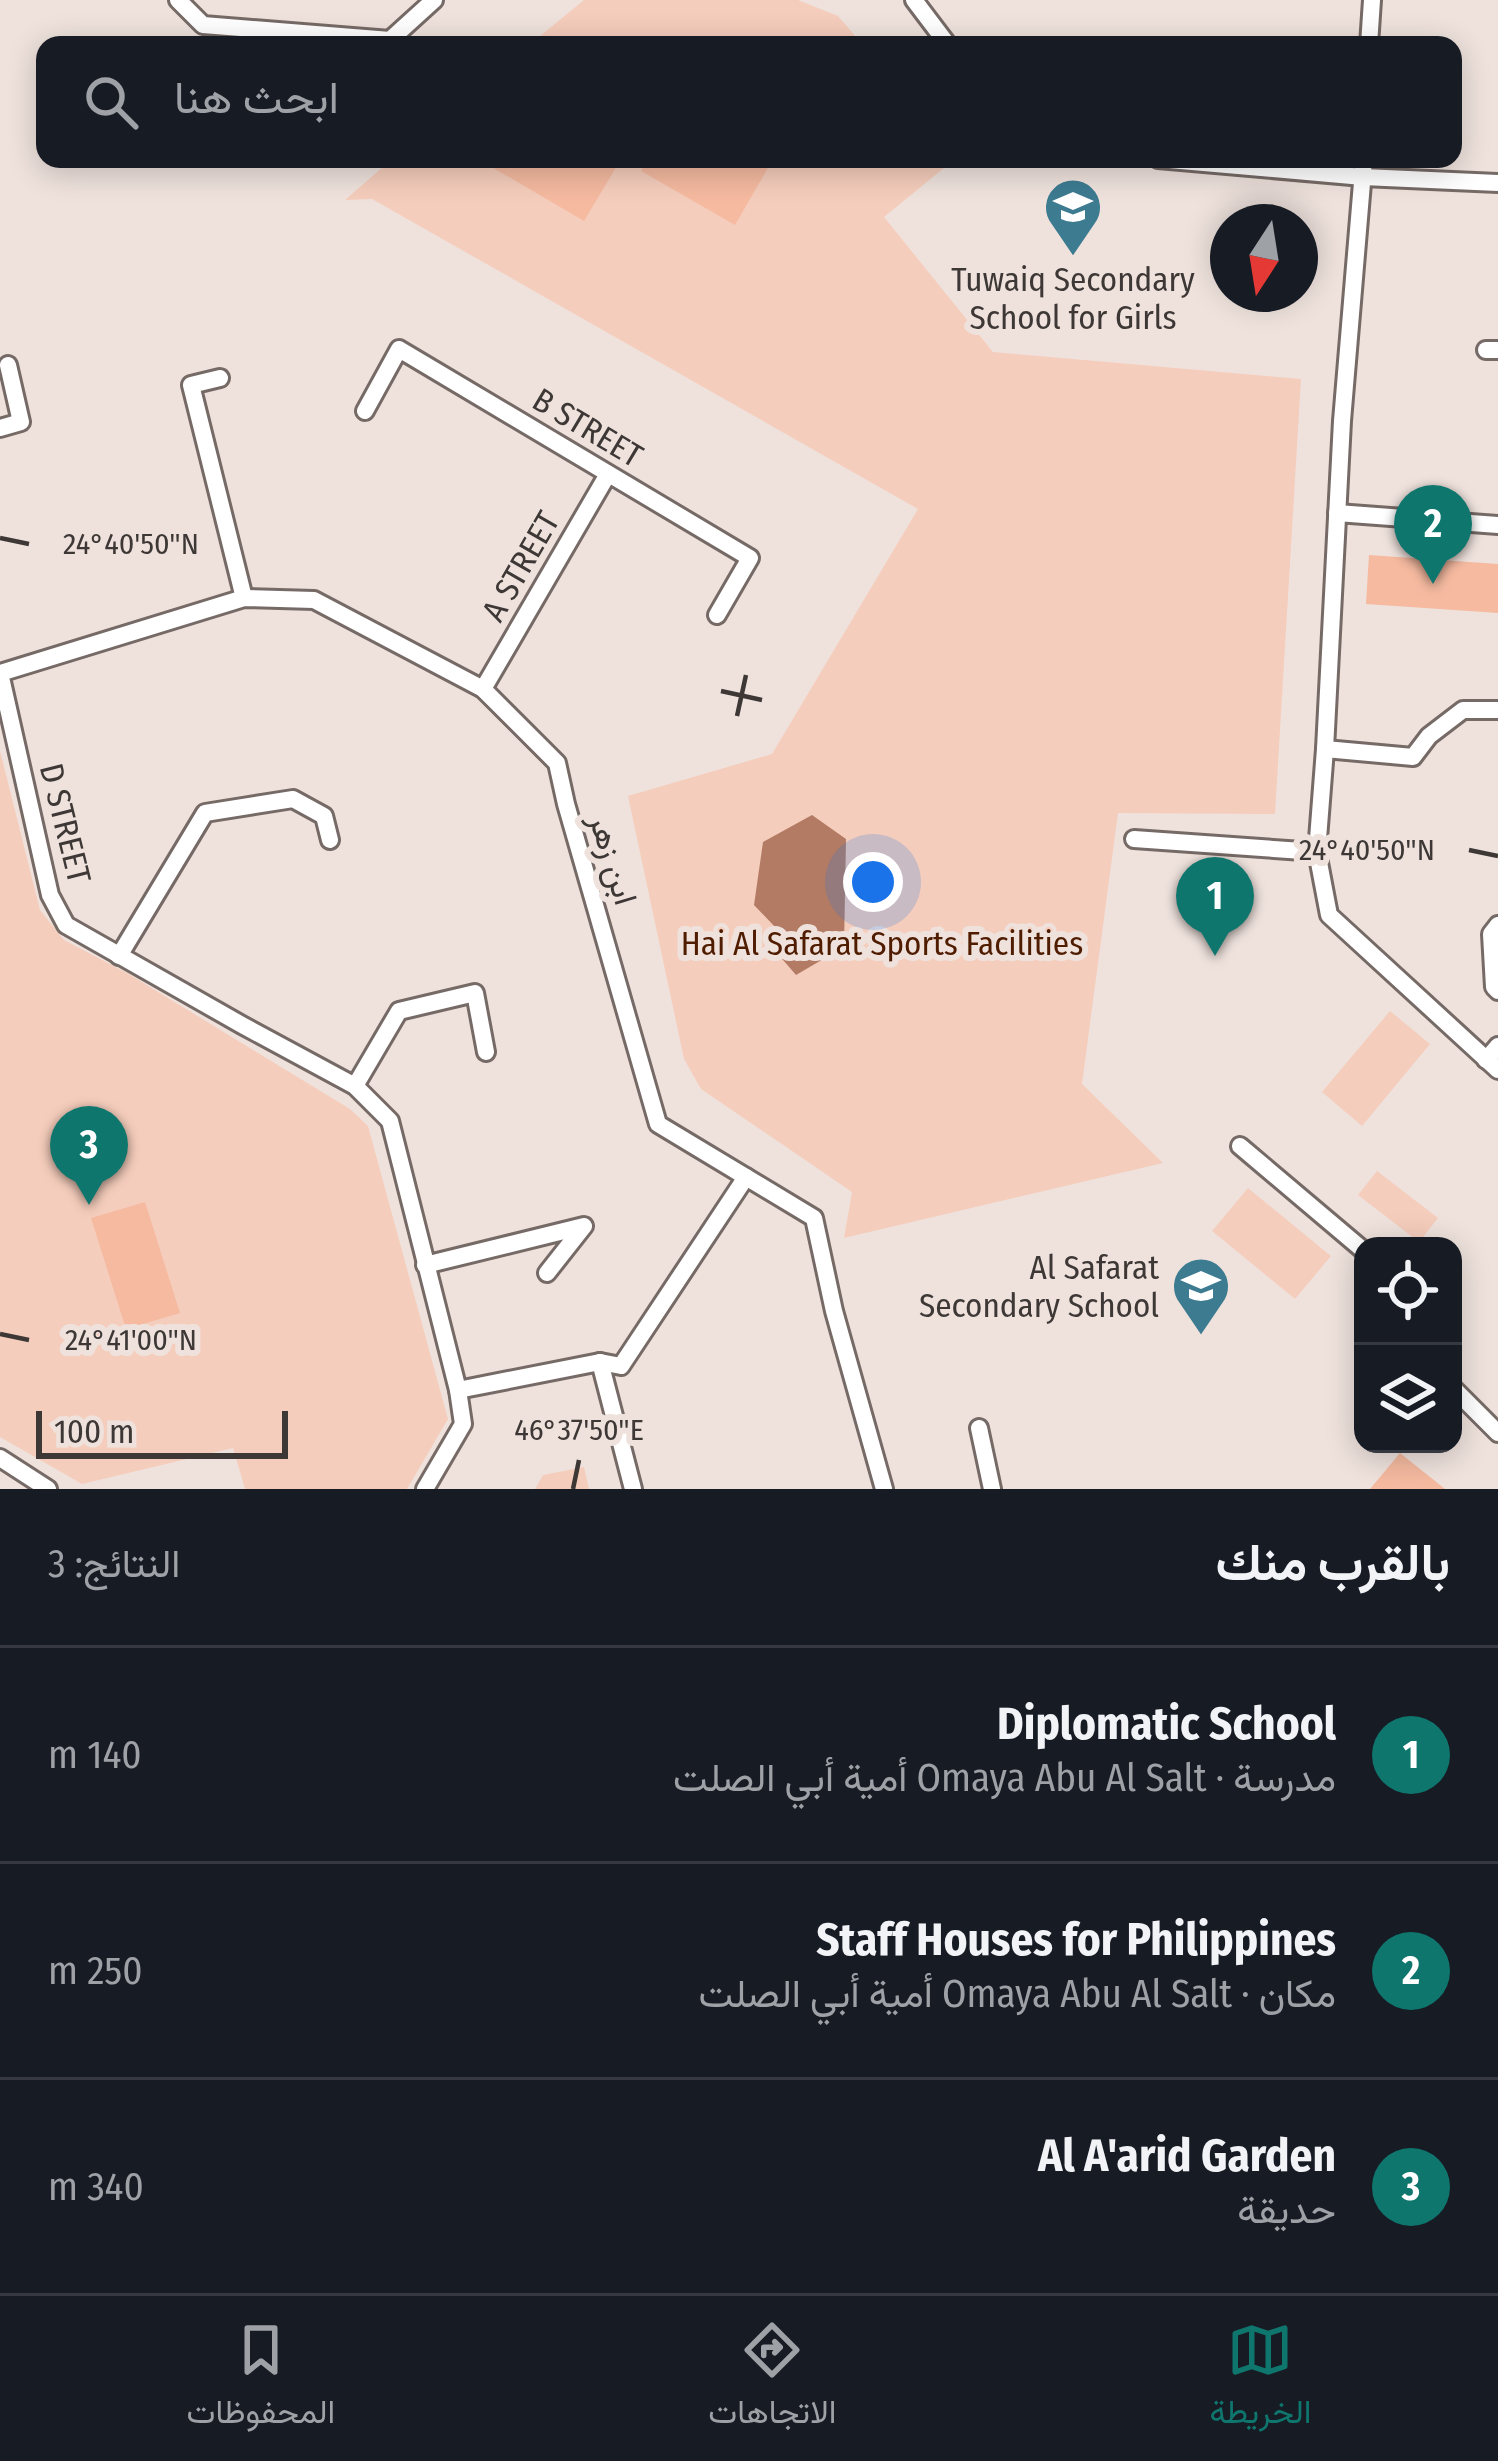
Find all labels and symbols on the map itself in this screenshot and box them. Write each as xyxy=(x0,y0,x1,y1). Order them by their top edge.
school or university icon: Tuwaiq Secondary School for Girls xyxy=(1042,176,1104,258)
north arrow xyxy=(1210,204,1318,312)
place label: Tuwaiq Secondary School for Girls xyxy=(951,260,1195,338)
street label: B STREET xyxy=(525,380,650,477)
pin: 2 xyxy=(1394,485,1472,584)
street label: A STREET xyxy=(473,504,569,629)
text: 24°40'50"N xyxy=(63,526,199,562)
street label: D STREET xyxy=(31,759,99,888)
street label: ابن زهر xyxy=(580,808,646,910)
text: 24°40'50"N xyxy=(1299,832,1435,868)
your location xyxy=(843,852,903,912)
pin: 1 xyxy=(1176,857,1254,956)
park label: Hai Al Safarat Sports Facilities xyxy=(681,924,1083,964)
pin: 3 xyxy=(50,1106,128,1205)
place label: Al Safarat Secondary School xyxy=(919,1248,1159,1326)
school or university icon: Al Safarat Secondary School xyxy=(1170,1255,1232,1337)
text: 24°41'00"N xyxy=(65,1322,197,1358)
scale bar xyxy=(36,1405,288,1458)
text: 46°37'50"E xyxy=(514,1412,644,1448)

